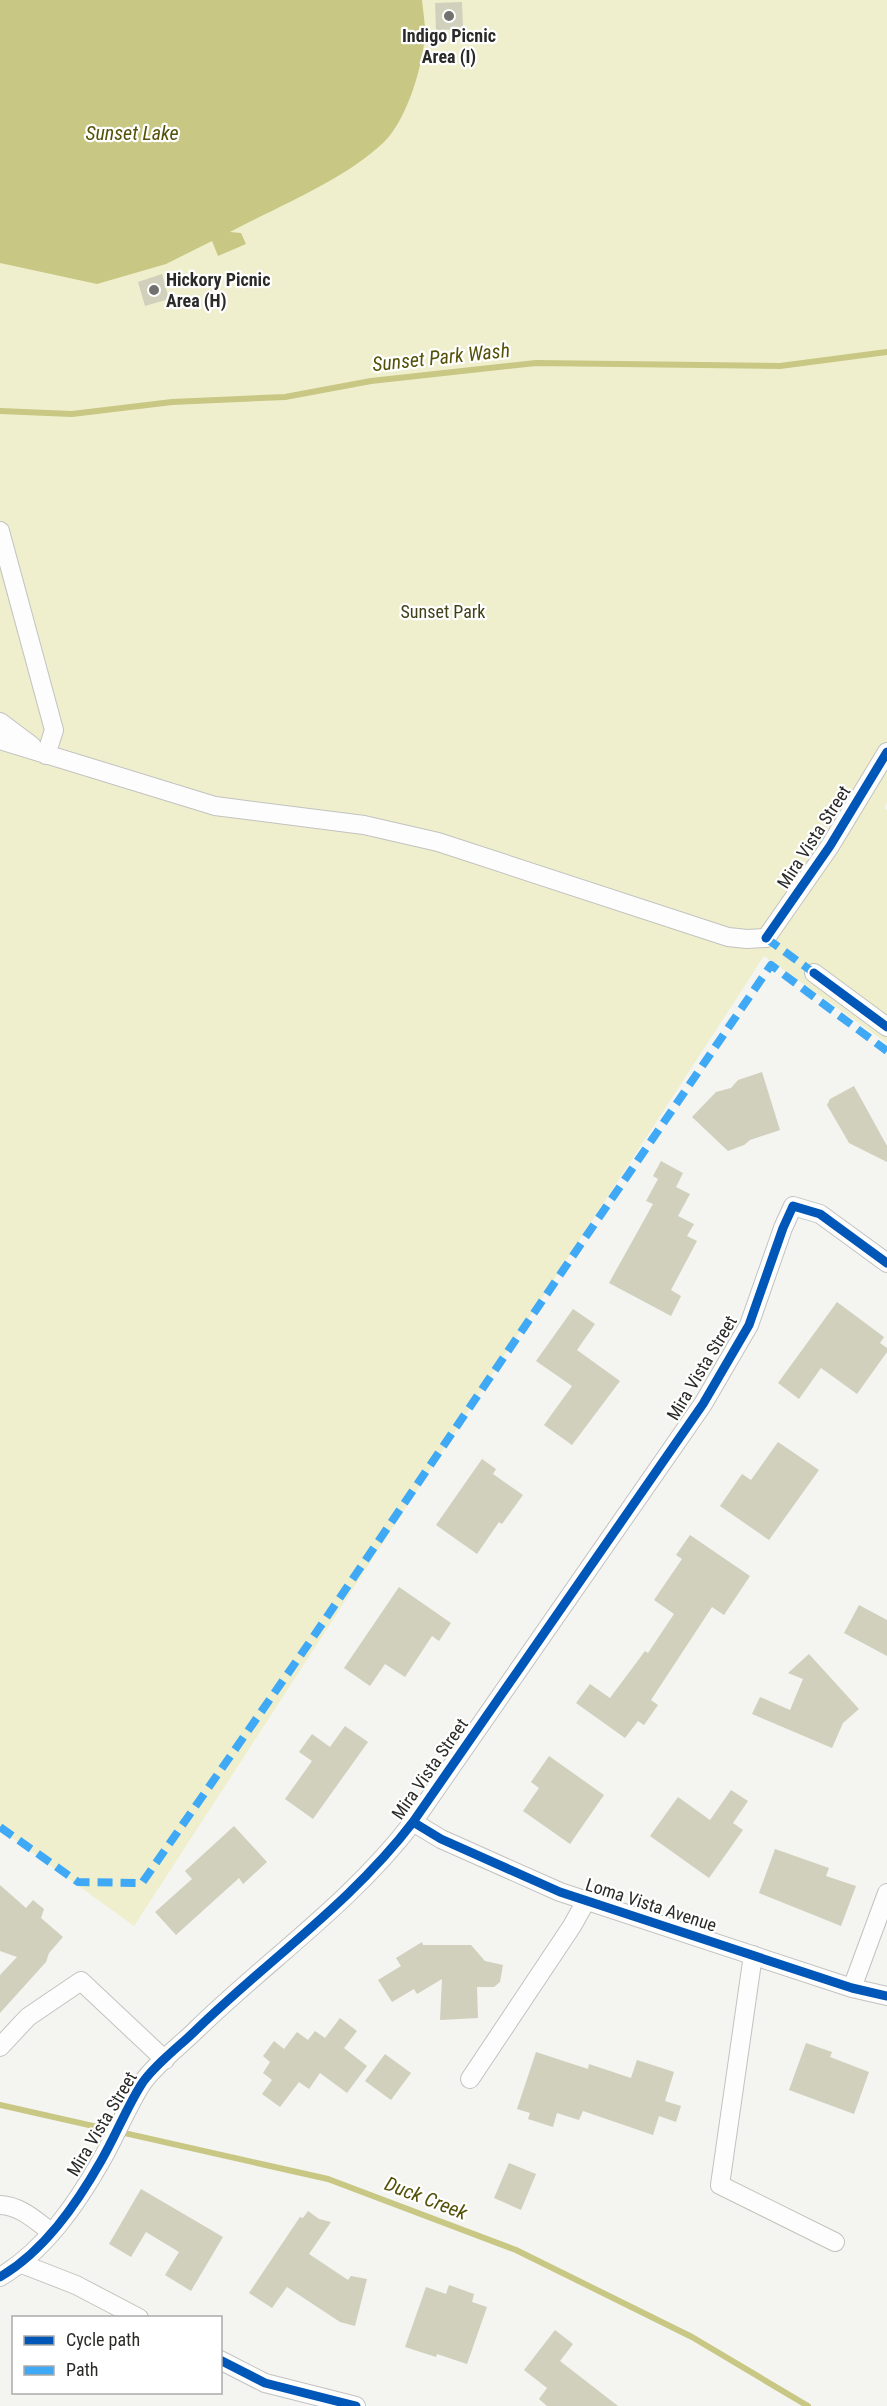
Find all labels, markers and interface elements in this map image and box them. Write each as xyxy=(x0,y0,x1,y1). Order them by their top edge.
marker: Indigo Picnic Area (I) xyxy=(442,9,456,23)
place label: Indigo Picnic Area (I) xyxy=(402,25,496,68)
water label: Sunset Lake xyxy=(85,121,179,145)
place label: Hickory Picnic Area (H) xyxy=(166,269,270,312)
marker: Hickory Picnic Area (H) xyxy=(147,283,161,297)
water label: Sunset Park Wash xyxy=(371,338,511,376)
park label: Sunset Park xyxy=(401,601,485,622)
street label: Mira Vista Street xyxy=(773,781,855,892)
street label: Mira Vista Street xyxy=(662,1312,741,1424)
street label: Mira Vista Street xyxy=(387,1714,472,1823)
street label: Loma Vista Avenue xyxy=(583,1873,719,1936)
street label: Mira Vista Street xyxy=(62,2068,141,2180)
water label: Duck Creek xyxy=(381,2171,472,2225)
legend xyxy=(12,2316,222,2394)
text: Cycle path xyxy=(66,2329,140,2350)
text: Path xyxy=(66,2359,99,2380)

